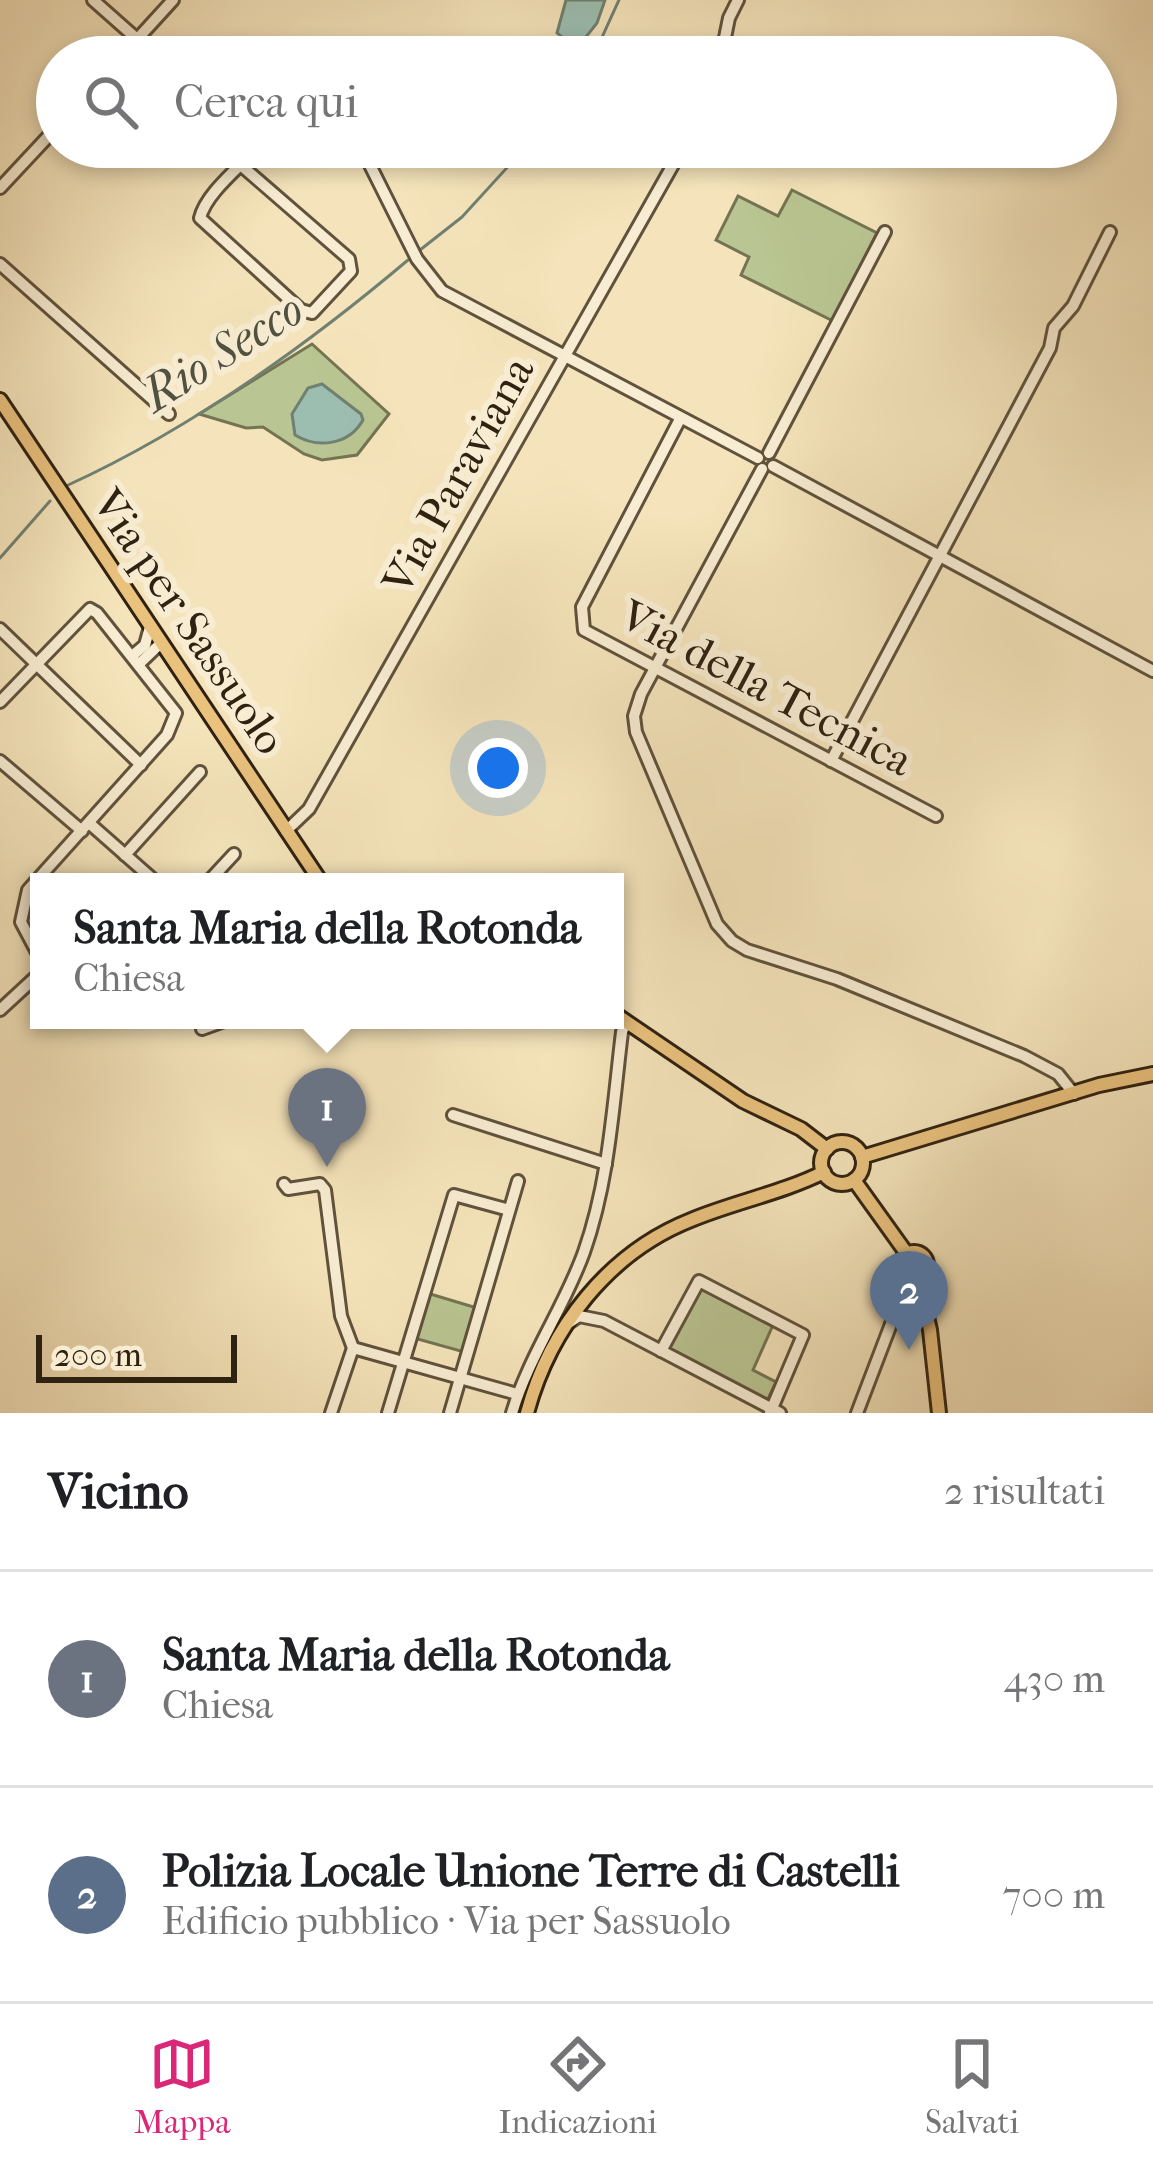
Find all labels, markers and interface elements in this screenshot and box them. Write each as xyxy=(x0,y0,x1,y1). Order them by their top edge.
search box xyxy=(36,36,1117,168)
icon: search xyxy=(78,69,144,135)
text: Cerca qui xyxy=(174,76,358,129)
water label: Rio Secco xyxy=(129,281,313,425)
street label: Via Paraviana xyxy=(371,347,546,605)
street label: Via per Sassuolo xyxy=(80,478,297,764)
street label: Via della Tecnica xyxy=(610,589,923,788)
your location xyxy=(468,738,528,798)
popup xyxy=(30,873,624,1029)
text: Santa Maria della Rotonda xyxy=(73,902,581,955)
text: Chiesa xyxy=(73,955,184,1001)
pin: 1 xyxy=(288,1068,366,1167)
pin: 2 xyxy=(870,1251,948,1350)
scale bar xyxy=(36,1329,237,1382)
text: 200 m xyxy=(54,1336,142,1375)
text: Vicino xyxy=(48,1461,189,1521)
text: 2 risultati xyxy=(944,1468,1105,1514)
text: Santa Maria della Rotonda xyxy=(162,1629,670,1682)
text: 1 xyxy=(80,1656,94,1702)
text: 430 m xyxy=(1004,1656,1105,1702)
text: Chiesa xyxy=(162,1682,273,1728)
text: Polizia Locale Unione Terre di Castelli xyxy=(162,1845,900,1898)
text: 2 xyxy=(77,1872,97,1918)
text: 700 m xyxy=(1002,1872,1105,1918)
text: Edificio pubblico · Via per Sassuolo xyxy=(162,1898,731,1944)
tab: Mappa xyxy=(134,2031,230,2142)
tab: Indicazioni xyxy=(498,2031,657,2142)
tab: Salvati xyxy=(925,2031,1019,2142)

